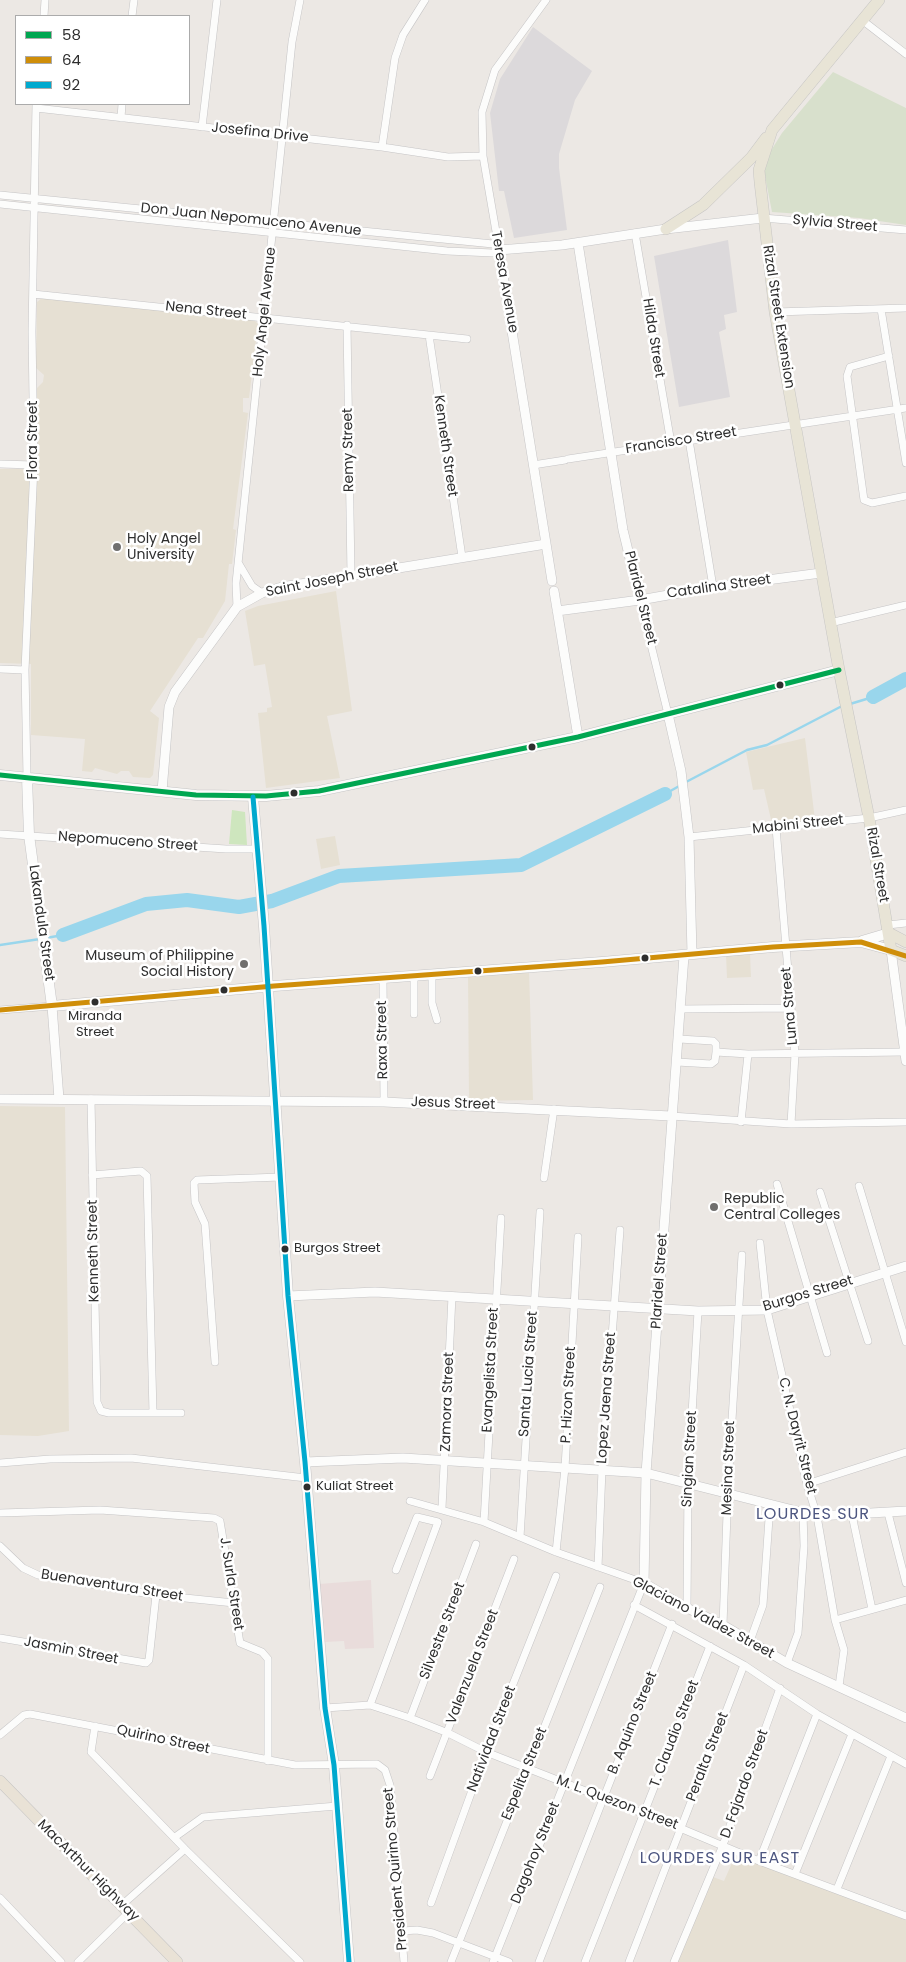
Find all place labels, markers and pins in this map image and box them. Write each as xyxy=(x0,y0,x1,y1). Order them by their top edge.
place label: Holy Angel University xyxy=(127,531,201,564)
marker: Holy Angel University xyxy=(111,541,123,553)
unlabelled marker xyxy=(775,680,785,690)
unlabelled marker xyxy=(527,742,537,752)
unlabelled marker xyxy=(289,788,299,798)
place label: Museum of Philippine Social History xyxy=(85,948,234,980)
unlabelled marker xyxy=(640,953,650,963)
marker: Museum of Philippine Social History xyxy=(238,958,250,970)
unlabelled marker xyxy=(473,966,483,976)
unlabelled marker xyxy=(219,985,229,995)
marker: Miranda Street xyxy=(90,997,100,1007)
place label: Miranda Street xyxy=(68,1009,122,1040)
place label: Republic Central Colleges xyxy=(724,1191,840,1224)
marker: Republic Central Colleges xyxy=(708,1201,720,1213)
place label: Burgos Street xyxy=(294,1241,381,1257)
marker: Burgos Street xyxy=(280,1244,290,1254)
place label: Kuliat Street xyxy=(316,1479,394,1495)
marker: Kuliat Street xyxy=(302,1482,312,1492)

